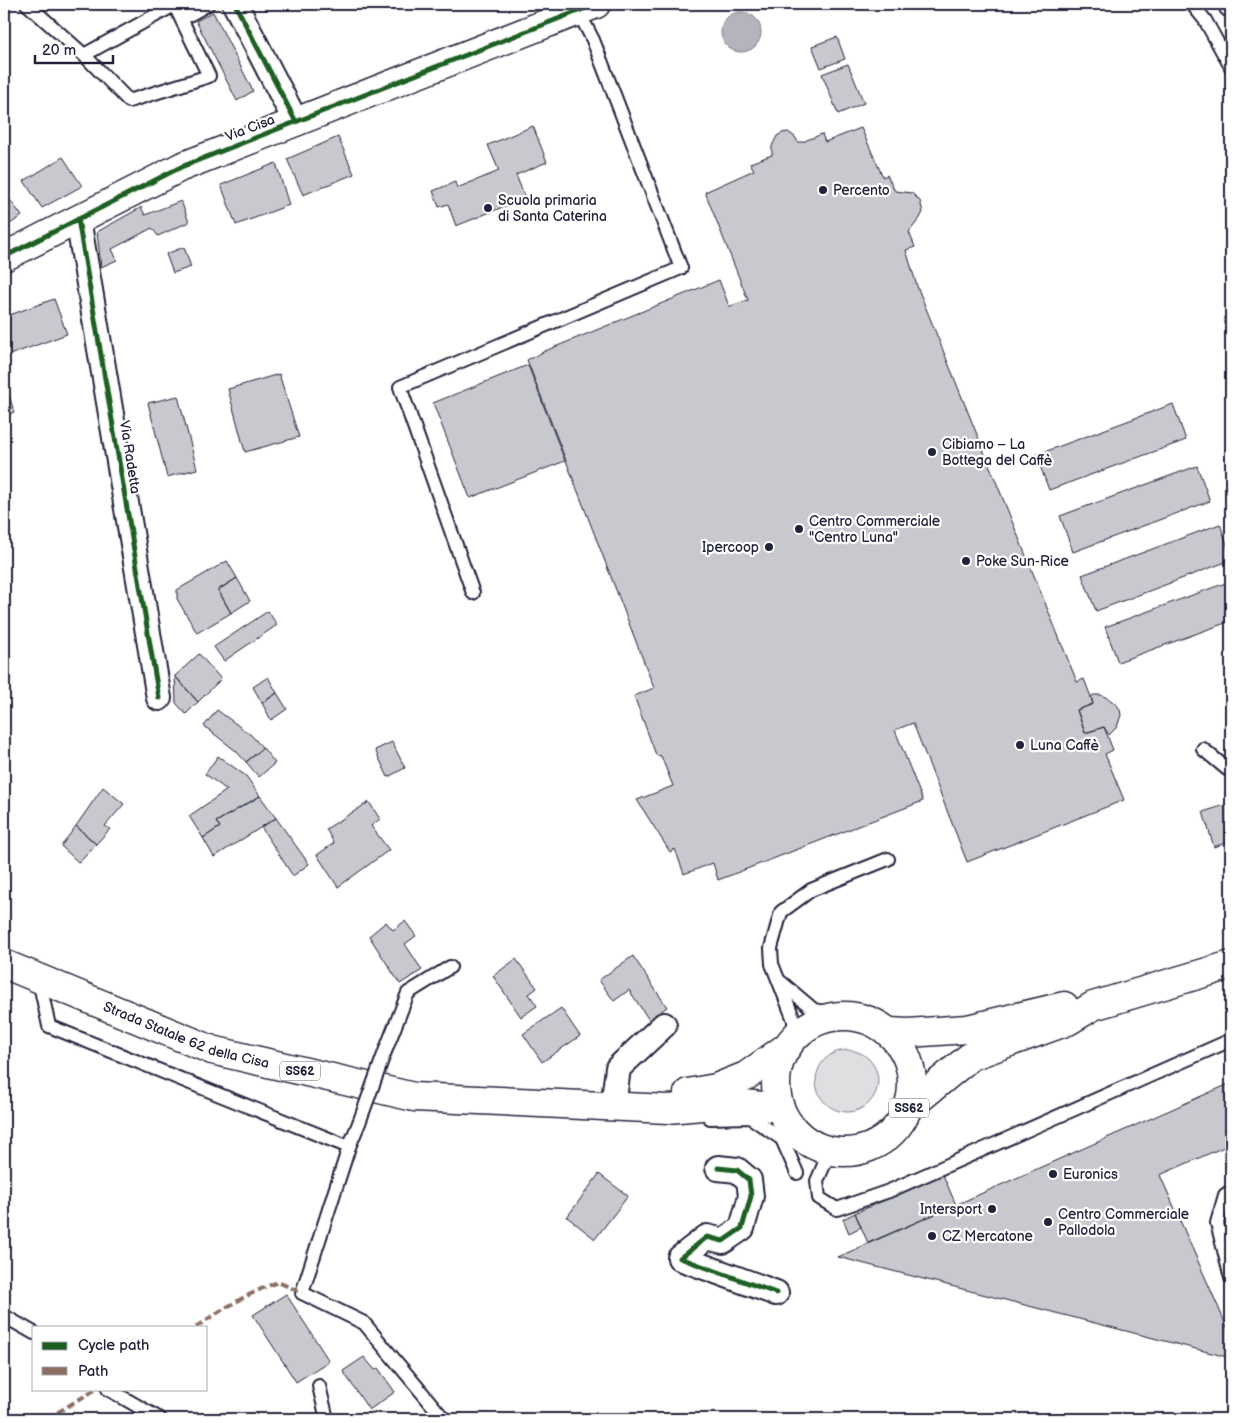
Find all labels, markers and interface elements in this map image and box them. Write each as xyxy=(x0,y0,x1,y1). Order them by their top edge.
scale bar xyxy=(35,32,112,64)
text: 20 m xyxy=(42,41,76,60)
street label: Via Cisa xyxy=(223,111,277,145)
place label: Percento xyxy=(833,182,890,199)
marker: Percento xyxy=(817,184,829,196)
place label: Scuola primaria di Santa Caterina xyxy=(498,192,607,225)
marker: Scuola primaria di Santa Caterina xyxy=(482,202,494,214)
street label: Via Radetta xyxy=(116,419,144,495)
place label: Cibiamo – La Bottega del Caffè xyxy=(942,436,1053,469)
marker: Cibiamo – La Bottega del Caffè xyxy=(926,446,938,458)
place label: Centro Commerciale "Centro Luna" xyxy=(809,513,940,546)
marker: Centro Commerciale "Centro Luna" xyxy=(793,523,805,535)
place label: Ipercoop xyxy=(702,539,759,556)
marker: Ipercoop xyxy=(763,541,775,553)
place label: Poke Sun-Rice xyxy=(976,553,1069,570)
marker: Poke Sun-Rice xyxy=(960,555,972,567)
place label: Luna Caffè xyxy=(1030,737,1099,754)
marker: Luna Caffè xyxy=(1014,739,1026,751)
street label: Strada Statale 62 della Cisa xyxy=(101,998,271,1072)
road number: SS62 xyxy=(280,1062,320,1080)
road number: SS62 xyxy=(889,1098,929,1118)
place label: Euronics xyxy=(1063,1166,1118,1183)
marker: Euronics xyxy=(1047,1168,1059,1180)
place label: Intersport xyxy=(920,1201,983,1218)
marker: Intersport xyxy=(986,1203,998,1215)
place label: Centro Commerciale Pallodola xyxy=(1058,1206,1189,1239)
marker: Centro Commerciale Pallodola xyxy=(1042,1216,1054,1228)
place label: CZ Mercatone xyxy=(942,1228,1033,1245)
marker: CZ Mercatone xyxy=(926,1230,938,1242)
legend xyxy=(32,1326,208,1390)
text: Cycle path xyxy=(78,1336,149,1355)
text: Path xyxy=(78,1362,108,1381)

